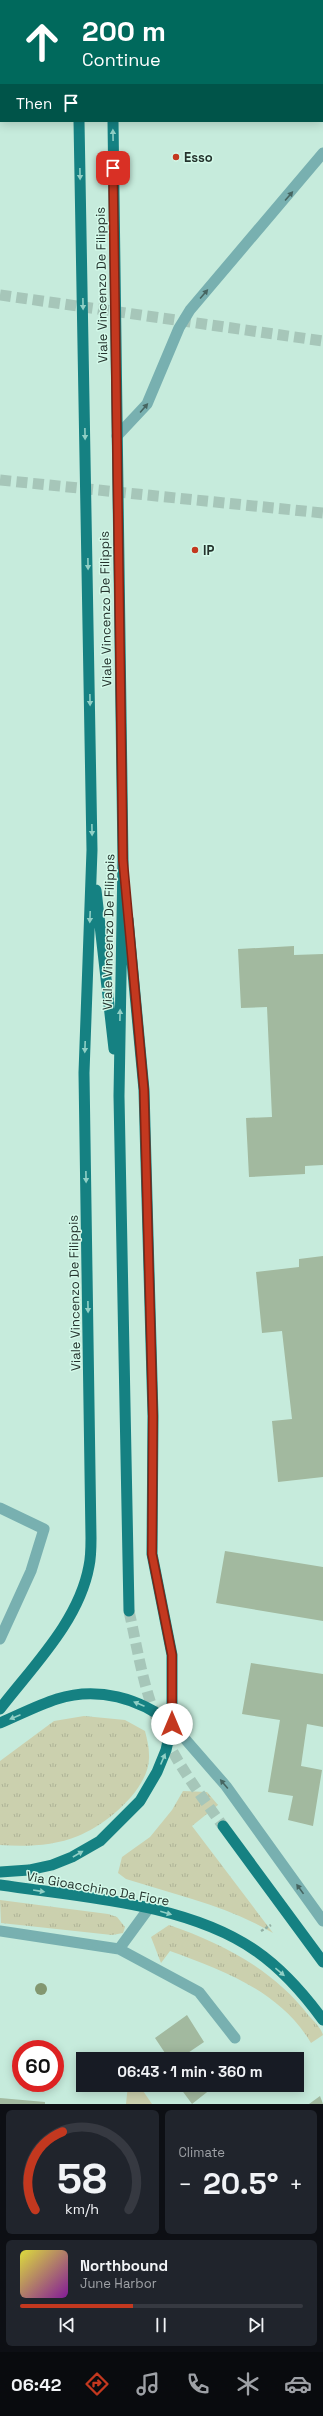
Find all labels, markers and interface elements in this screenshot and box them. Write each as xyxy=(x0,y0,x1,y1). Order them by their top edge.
text: 200 m xyxy=(82,13,166,49)
icon: ahead xyxy=(16,16,68,68)
text: Continue xyxy=(82,48,161,71)
icon: arrive xyxy=(60,92,82,114)
text: Then xyxy=(16,94,52,113)
one-way arrow xyxy=(110,128,116,141)
place label: Esso xyxy=(184,149,213,166)
pin xyxy=(96,151,130,185)
marker: Esso xyxy=(171,152,181,162)
icon: arrive xyxy=(102,157,124,179)
one-way arrow xyxy=(77,168,83,181)
one-way arrow xyxy=(284,191,293,201)
street label: Viale Vincenzo De Filippis xyxy=(92,207,111,363)
one-way arrow xyxy=(199,289,208,300)
one-way arrow xyxy=(80,298,86,311)
one-way arrow xyxy=(139,403,148,413)
one-way arrow xyxy=(82,428,88,441)
street label: Viale Vincenzo De Filippis xyxy=(96,531,115,687)
place label: IP xyxy=(203,542,214,559)
marker: IP xyxy=(190,545,200,555)
one-way arrow xyxy=(85,558,91,571)
one-way arrow xyxy=(87,694,93,707)
one-way arrow xyxy=(88,824,95,836)
street label: Viale Vincenzo De Filippis xyxy=(99,854,118,1010)
one-way arrow xyxy=(86,911,93,923)
one-way arrow xyxy=(117,1009,124,1021)
one-way arrow xyxy=(82,1041,89,1053)
one-way arrow xyxy=(83,1171,89,1184)
street label: Viale Vincenzo De Filippis xyxy=(65,1215,84,1371)
one-way arrow xyxy=(85,1301,91,1314)
one-way arrow xyxy=(133,1701,145,1707)
position arrow xyxy=(151,1703,193,1745)
one-way arrow xyxy=(9,1714,21,1720)
one-way arrow xyxy=(160,1752,166,1764)
one-way arrow xyxy=(220,1778,229,1789)
one-way arrow xyxy=(72,1850,84,1857)
street label: Via Gioacchino Da Fiore xyxy=(25,1868,171,1909)
one-way arrow xyxy=(296,1884,304,1894)
one-way arrow xyxy=(32,1888,45,1894)
one-way arrow xyxy=(161,1910,173,1916)
one-way arrow xyxy=(275,1968,286,1977)
speed limit sign: 60 xyxy=(12,2040,64,2092)
text: 06:43 · 1 min · 360 m xyxy=(117,2062,263,2081)
text: Climate xyxy=(179,2144,225,2161)
text: 58 xyxy=(57,2152,107,2205)
text: 20.5° xyxy=(203,2164,279,2203)
text: − xyxy=(179,2170,192,2198)
text: + xyxy=(289,2170,303,2198)
text: km/h xyxy=(65,2200,99,2218)
text: Northbound xyxy=(80,2256,168,2275)
text: June Harbor xyxy=(80,2275,157,2292)
icon: previous xyxy=(56,2314,78,2336)
icon: pause xyxy=(150,2314,172,2336)
icon: next xyxy=(245,2314,267,2336)
icon: directions xyxy=(83,2370,111,2398)
icon: music xyxy=(134,2370,162,2398)
icon: phone xyxy=(184,2370,212,2398)
icon: climate xyxy=(234,2370,262,2398)
icon: car xyxy=(284,2370,312,2398)
text: 06:42 xyxy=(11,2373,61,2396)

